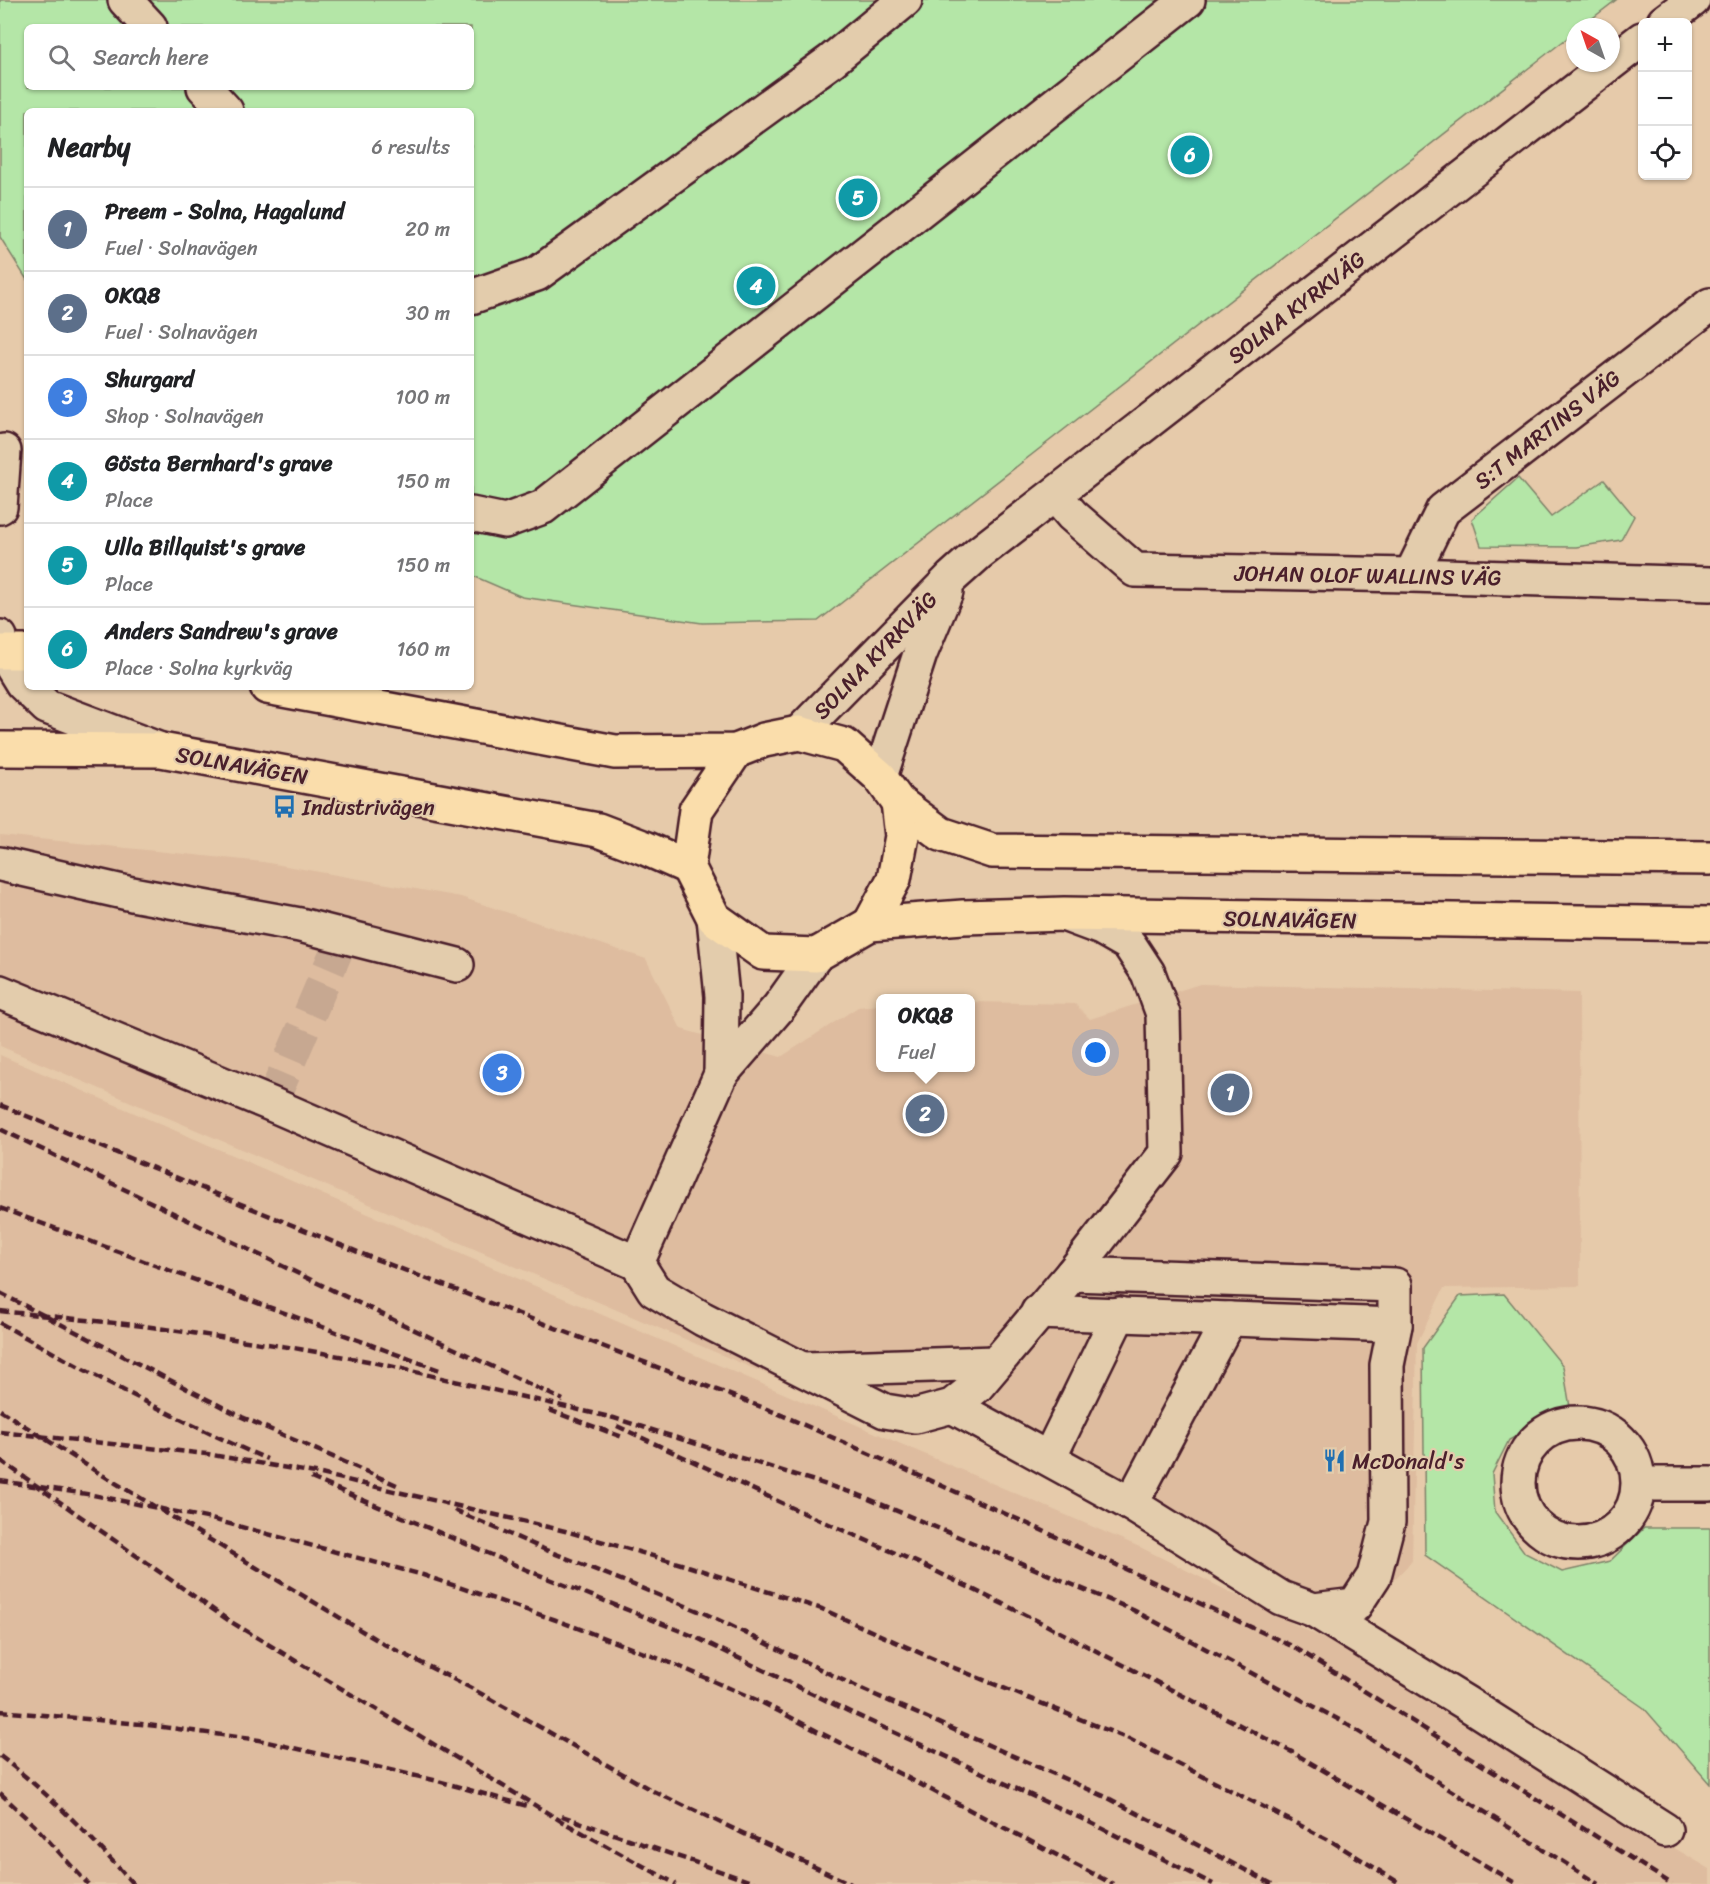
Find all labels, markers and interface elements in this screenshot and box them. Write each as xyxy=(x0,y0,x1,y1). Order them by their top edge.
north arrow xyxy=(1566,18,1620,72)
map controls xyxy=(1638,18,1692,180)
button: + xyxy=(1638,18,1692,72)
search box xyxy=(24,24,474,90)
text: Search here xyxy=(93,38,209,77)
icon: search xyxy=(45,41,78,74)
button: − xyxy=(1638,72,1692,126)
text: Nearby xyxy=(48,124,130,170)
button: locate xyxy=(1638,126,1692,180)
text: 6 results xyxy=(371,130,450,165)
pin: 6 xyxy=(1170,132,1210,178)
pin: 5 xyxy=(838,176,878,220)
text: Preem - Solna, Hagalund xyxy=(105,192,344,231)
text: 1 xyxy=(63,212,72,247)
text: 20 m xyxy=(405,212,450,247)
text: Fuel · Solnavägen xyxy=(105,231,257,266)
street label: SOLNA KYRKVÄG xyxy=(1218,241,1374,374)
pin: 4 xyxy=(736,264,776,308)
text: OKQ8 xyxy=(105,276,160,315)
text: 2 xyxy=(62,296,73,331)
text: 30 m xyxy=(406,296,450,331)
text: Fuel · Solnavägen xyxy=(105,315,257,350)
street label: S:T MARTINS VÄG xyxy=(1465,359,1629,500)
text: Shurgard xyxy=(105,360,194,399)
text: 3 xyxy=(62,380,73,415)
text: 100 m xyxy=(396,380,450,415)
text: Shop · Solnavägen xyxy=(105,399,264,434)
text: Gösta Bernhard's grave xyxy=(105,444,333,483)
text: 4 xyxy=(61,464,74,499)
text: 150 m xyxy=(396,464,450,499)
text: Place xyxy=(105,483,153,518)
text: Ulla Billquist's grave xyxy=(105,528,305,567)
text: 5 xyxy=(61,548,74,583)
text: 150 m xyxy=(396,548,450,583)
street label: JOHAN OLOF WALLINS VÄG xyxy=(1233,554,1502,597)
text: Place xyxy=(105,567,153,602)
street label: SOLNA KYRKVÄG xyxy=(803,582,947,729)
text: Anders Sandrew's grave xyxy=(105,612,338,651)
text: 6 xyxy=(62,632,73,667)
text: 160 m xyxy=(397,632,450,667)
text: Place · Solna kyrkväg xyxy=(105,651,293,686)
street label: SOLNAVÄGEN xyxy=(173,735,311,796)
place label: Industrivägen xyxy=(301,788,435,827)
bus stop icon: Industrivägen xyxy=(271,794,297,820)
street label: SOLNAVÄGEN xyxy=(1223,899,1357,940)
popup xyxy=(876,994,975,1072)
text: OKQ8 xyxy=(898,996,953,1035)
text: Fuel xyxy=(898,1035,936,1070)
your location xyxy=(1081,1038,1110,1067)
pin: 3 xyxy=(482,1050,522,1096)
pin: 1 xyxy=(1210,1070,1250,1116)
pin: 2 xyxy=(906,1092,944,1136)
place label: McDonald's xyxy=(1352,1442,1465,1481)
restaurant icon: McDonald's xyxy=(1321,1448,1347,1474)

